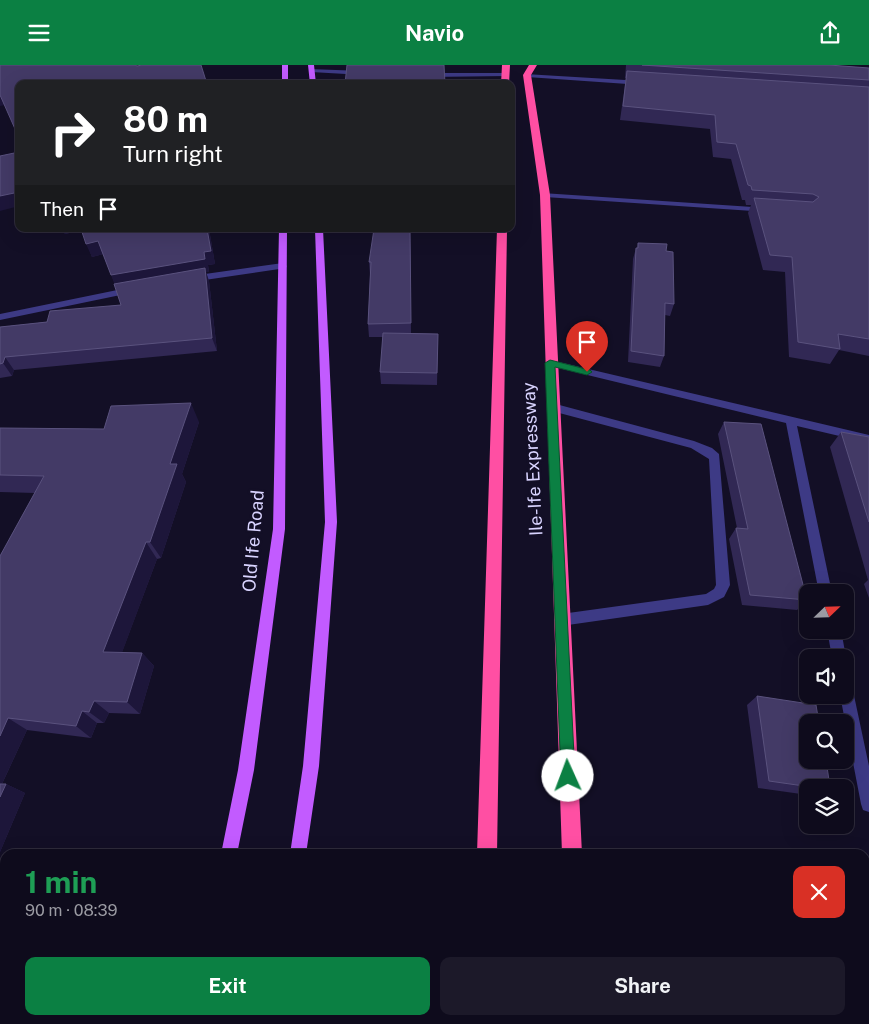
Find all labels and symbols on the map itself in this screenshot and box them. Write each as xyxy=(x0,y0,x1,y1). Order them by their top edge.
pin xyxy=(566,321,608,372)
street label: Ile-Ife Expressway xyxy=(517,381,547,536)
street label: Old Ife Road xyxy=(238,489,268,593)
north arrow xyxy=(799,584,854,639)
position arrow xyxy=(541,749,593,801)

